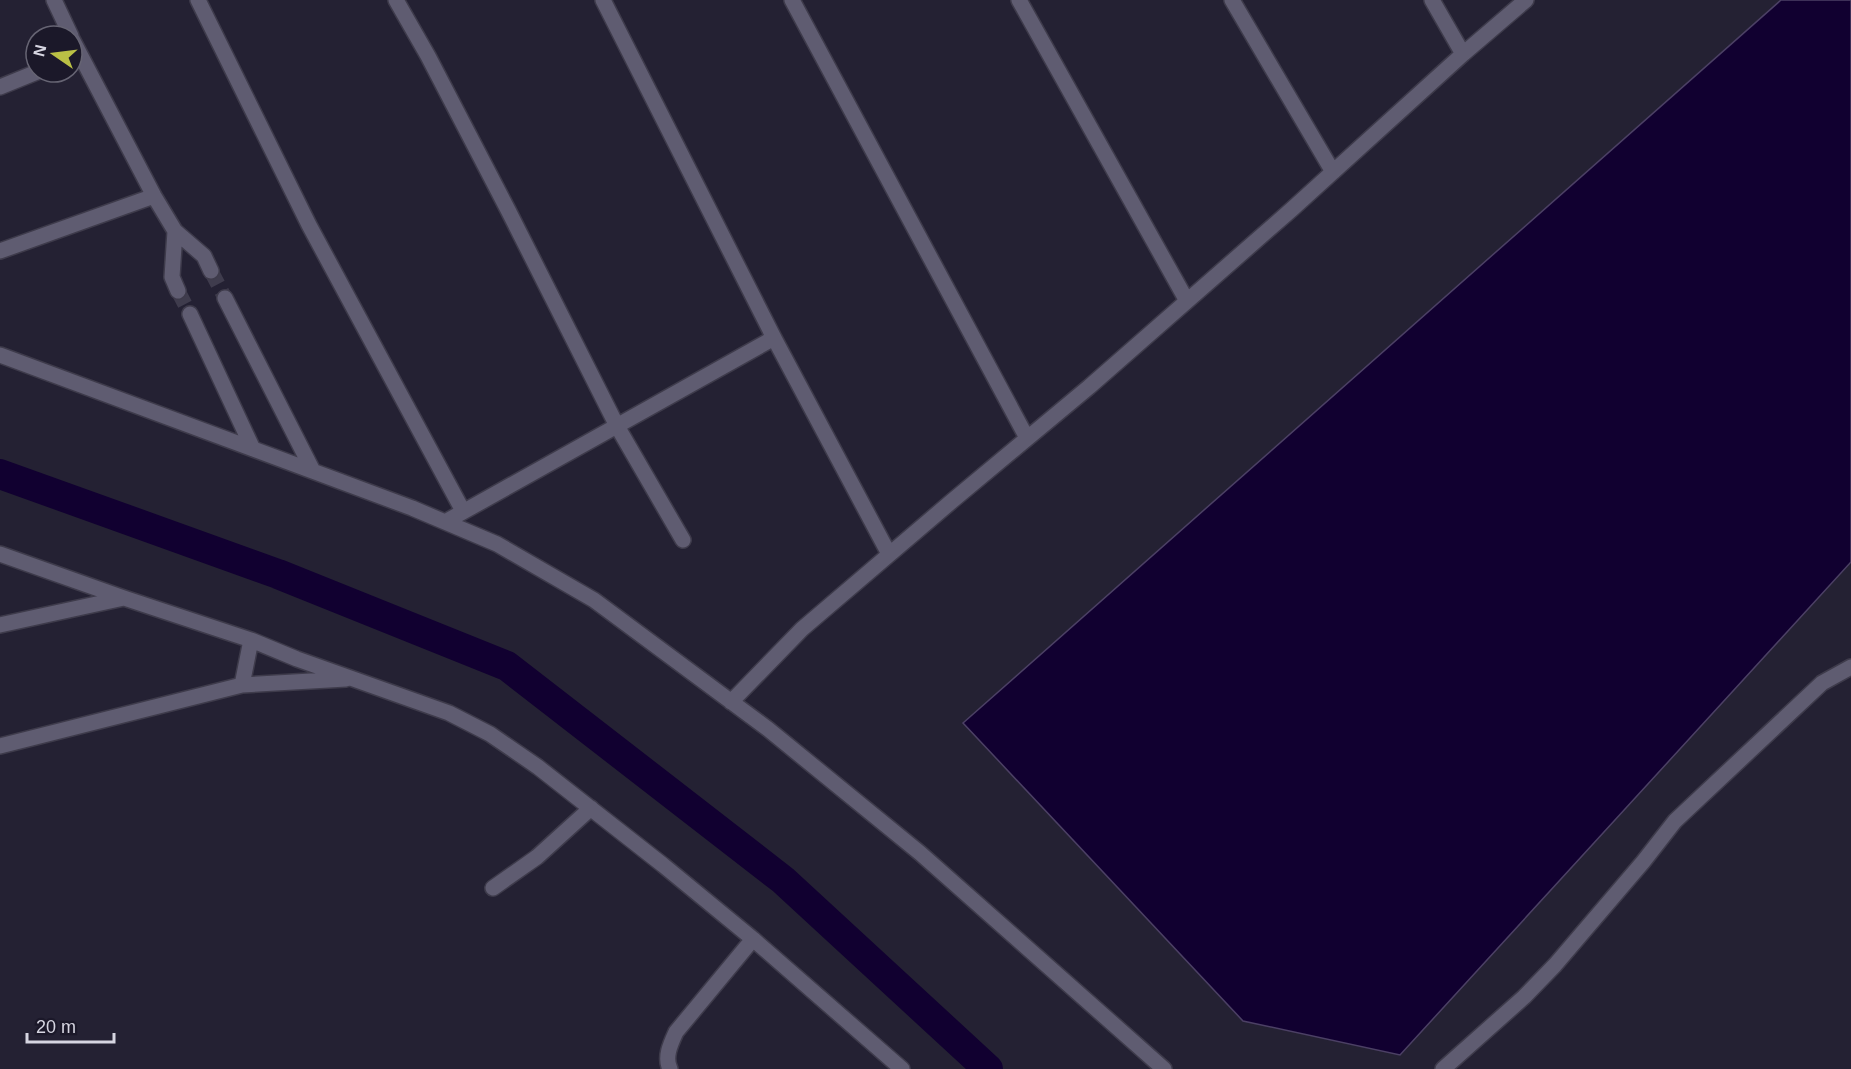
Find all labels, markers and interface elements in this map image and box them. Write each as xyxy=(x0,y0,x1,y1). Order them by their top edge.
north arrow xyxy=(24,24,84,84)
text: N xyxy=(30,43,50,58)
scale bar xyxy=(27,1006,114,1044)
text: 20 m xyxy=(36,1017,76,1037)

